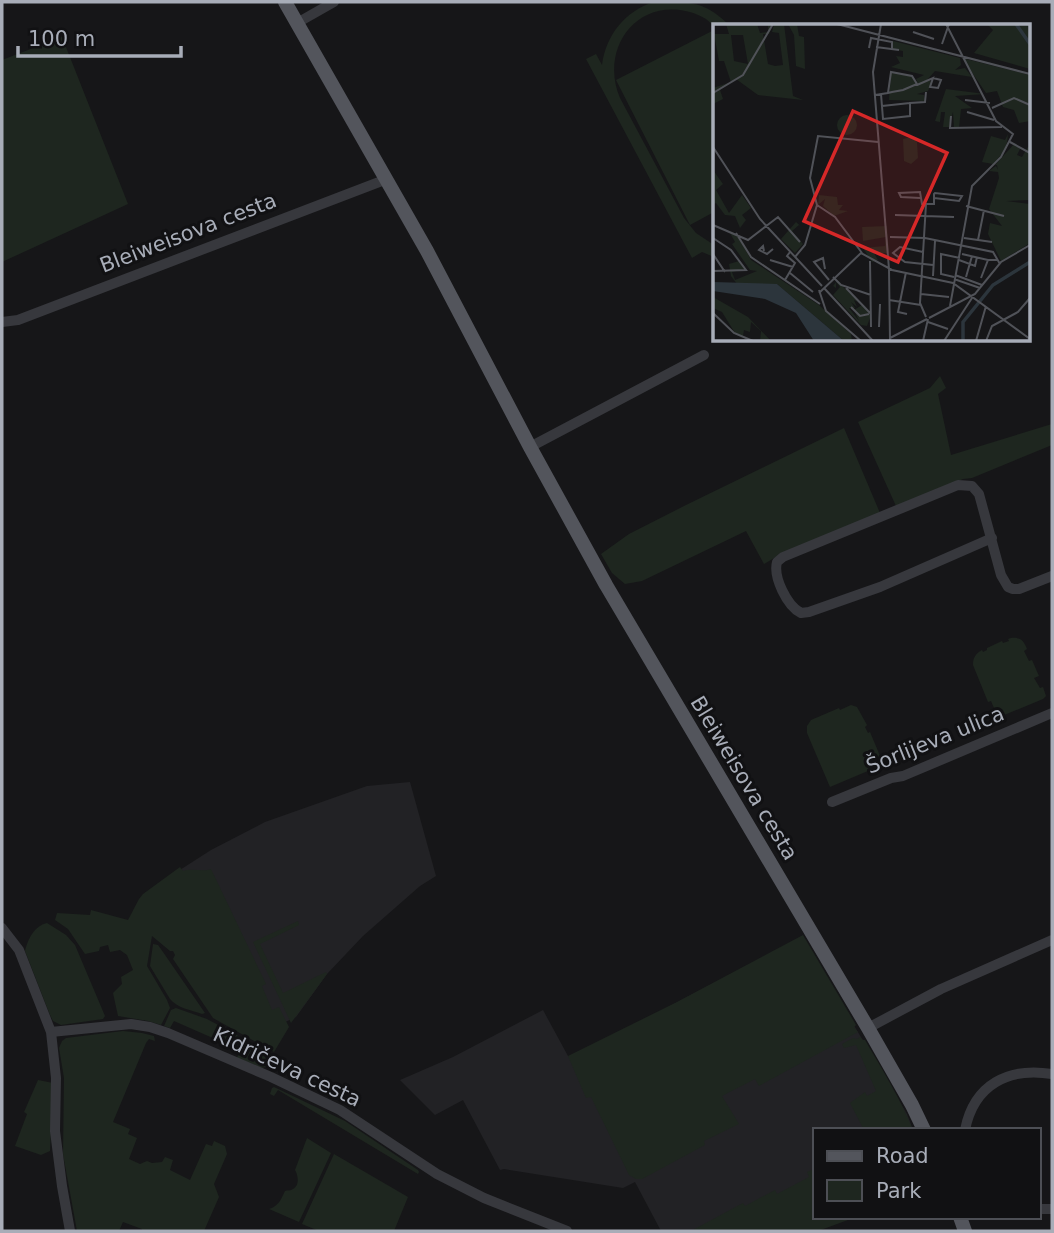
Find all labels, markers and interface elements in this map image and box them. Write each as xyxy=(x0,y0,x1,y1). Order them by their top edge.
scale bar xyxy=(18,14,180,58)
inset map xyxy=(713,24,1030,341)
text: 100 m xyxy=(28,27,95,51)
street label: Bleiweisova cesta xyxy=(96,188,280,278)
street label: Bleiweisova cesta xyxy=(686,692,802,864)
street label: Šorlijeva ulica xyxy=(862,700,1007,779)
street label: Kidričeva cesta xyxy=(209,1022,365,1112)
legend xyxy=(813,1128,1040,1219)
text: Road xyxy=(876,1144,929,1168)
text: Park xyxy=(876,1179,922,1203)

